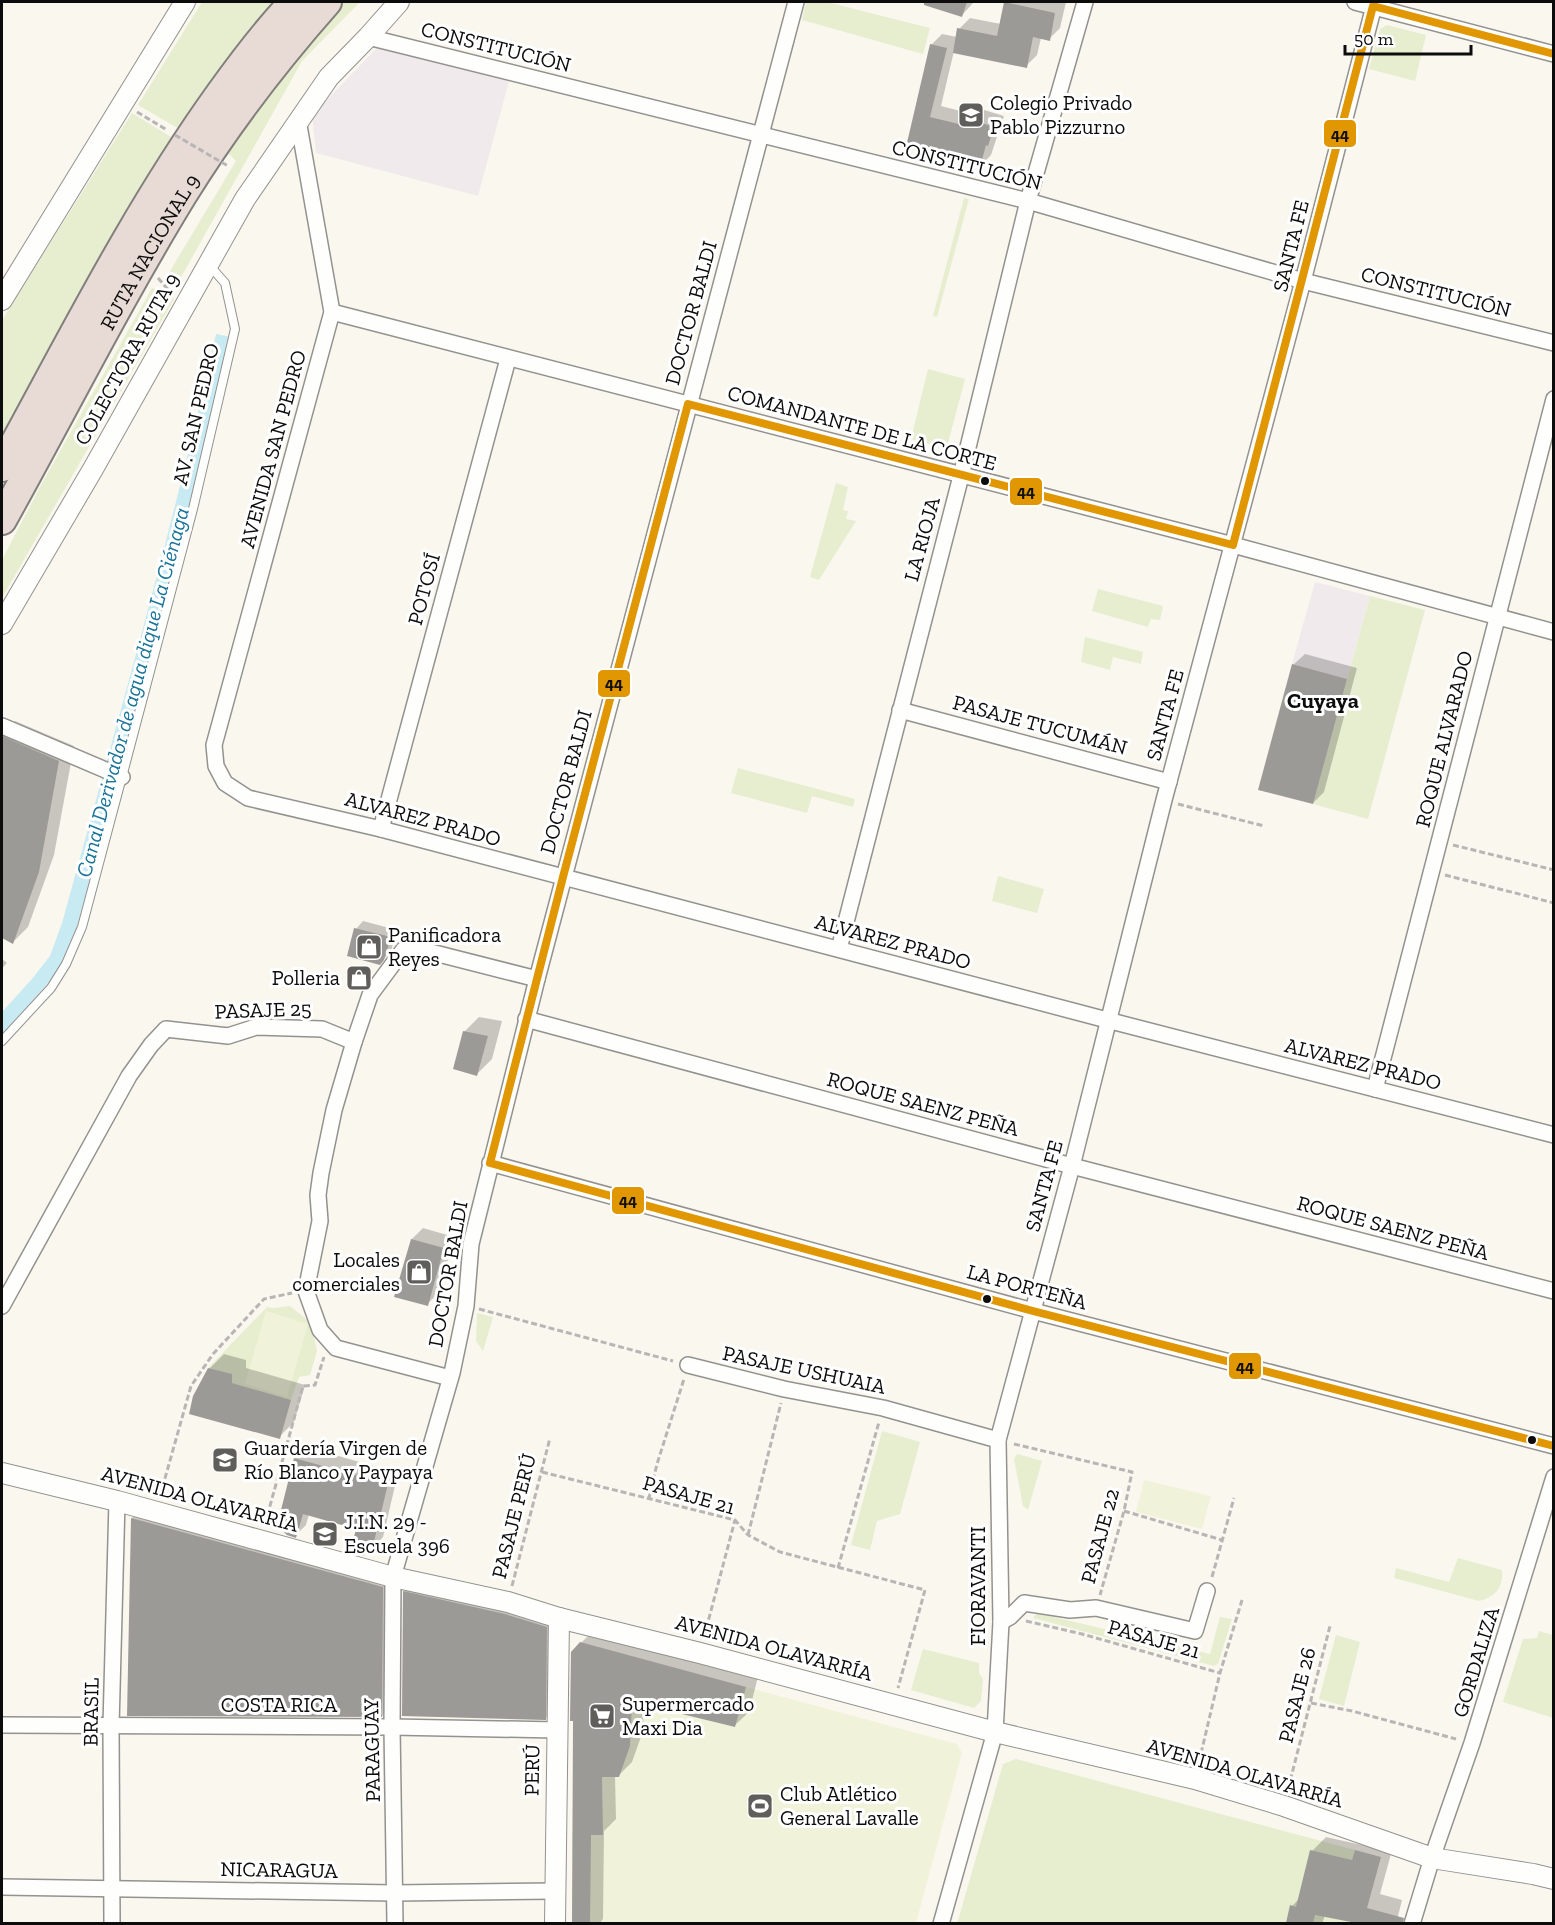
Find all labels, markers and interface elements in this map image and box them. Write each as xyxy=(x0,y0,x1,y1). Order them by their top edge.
street label: CONSTITUCIÓN xyxy=(419,16,574,77)
scale bar xyxy=(1345,18,1471,56)
text: 50 m xyxy=(1354,28,1394,50)
place label: Colegio Privado Pablo Pizzurno xyxy=(990,90,1132,139)
school or university icon: Colegio Privado Pablo Pizzurno xyxy=(956,100,986,130)
line badge: 44 xyxy=(1323,119,1357,148)
text: 44 xyxy=(1331,125,1349,144)
street label: CONSTITUCIÓN xyxy=(890,134,1045,195)
street label: RUTA NACIONAL 9 xyxy=(94,169,204,334)
street label: SANTA FE xyxy=(1267,197,1314,294)
street label: DOCTOR BALDI xyxy=(659,238,722,388)
street label: CONSTITUCIÓN xyxy=(1359,261,1514,322)
street label: COLECTORA RUTA 9 xyxy=(69,268,184,449)
street label: AV. SAN PEDRO xyxy=(167,340,224,487)
street label: AVENIDA SAN PEDRO xyxy=(234,347,311,551)
street label: COMANDANTE DE LA CORTE xyxy=(725,380,999,475)
unlabelled marker xyxy=(979,475,991,487)
line badge: 44 xyxy=(1009,477,1043,506)
text: 44 xyxy=(1017,482,1035,501)
street label: LA RIOJA xyxy=(898,494,945,584)
water label: Canal Derivador de agua dique La Ciénaga xyxy=(70,504,195,880)
street label: POTOSÍ xyxy=(402,550,445,628)
street label: ROQUE ALVARADO xyxy=(1409,648,1478,830)
street label: SANTA FE xyxy=(1140,666,1189,763)
line badge: 44 xyxy=(597,669,631,698)
text: 44 xyxy=(605,674,623,693)
district label: Cuyaya xyxy=(1287,687,1359,714)
street label: PASAJE TUCUMÁN xyxy=(950,689,1130,760)
street label: DOCTOR BALDI xyxy=(534,707,597,857)
street label: ALVAREZ PRADO xyxy=(343,786,504,851)
street label: ALVAREZ PRADO xyxy=(813,909,974,974)
place label: Panificadora Reyes xyxy=(388,922,501,971)
shop icon: Panificadora Reyes xyxy=(354,932,384,962)
shop icon: Polleria xyxy=(344,963,374,993)
place label: Polleria xyxy=(272,965,340,990)
street label: PASAJE 25 xyxy=(214,995,312,1024)
street label: ALVAREZ PRADO xyxy=(1282,1032,1444,1095)
street label: ROQUE SAENZ PEÑA xyxy=(824,1066,1022,1141)
street label: SANTA FE xyxy=(1019,1137,1068,1234)
line badge: 44 xyxy=(611,1186,645,1215)
street label: ROQUE SAENZ PEÑA xyxy=(1294,1190,1492,1265)
text: 44 xyxy=(619,1191,637,1210)
street label: DOCTOR BALDI xyxy=(422,1199,473,1349)
place label: Locales comerciales xyxy=(292,1247,400,1296)
shop icon: Locales comerciales xyxy=(404,1257,434,1287)
street label: LA PORTEÑA xyxy=(964,1259,1090,1315)
unlabelled marker xyxy=(981,1293,993,1305)
street label: PASAJE USHUAIA xyxy=(720,1340,888,1399)
line badge: 44 xyxy=(1228,1352,1262,1380)
text: 44 xyxy=(1236,1357,1254,1376)
unlabelled marker xyxy=(1526,1434,1538,1446)
place label: Guardería Virgen de Río Blanco y Paypaya xyxy=(244,1435,433,1484)
school or university icon: Guardería Virgen de Río Blanco y Paypaya xyxy=(210,1445,240,1475)
street label: PASAJE PERÚ xyxy=(486,1451,541,1581)
street label: AVENIDA OLAVARRÍA xyxy=(99,1460,302,1537)
street label: PASAJE 21 xyxy=(640,1469,738,1520)
street label: PASAJE 22 xyxy=(1075,1486,1124,1586)
place label: J.I.N. 29 - Escuela 396 xyxy=(344,1509,450,1558)
school or university icon: J.I.N. 29 - Escuela 396 xyxy=(310,1519,340,1549)
street label: FIORAVANTI xyxy=(965,1526,990,1646)
street label: GORDALIZA xyxy=(1447,1603,1504,1720)
street label: AVENIDA OLAVARRÍA xyxy=(673,1609,876,1686)
street label: PASAJE 21 xyxy=(1105,1613,1203,1664)
street label: PASAJE 26 xyxy=(1273,1644,1320,1745)
street label: BRASIL xyxy=(77,1677,104,1747)
place label: Supermercado Maxi Dia xyxy=(622,1691,754,1740)
street label: COSTA RICA xyxy=(221,1692,338,1717)
street label: PARAGUAY xyxy=(358,1698,385,1802)
supermarket icon: Supermercado Maxi Dia xyxy=(587,1701,617,1731)
street label: AVENIDA OLAVARRÍA xyxy=(1144,1733,1347,1813)
street label: PERÚ xyxy=(519,1744,544,1796)
place label: Club Atlético General Lavalle xyxy=(780,1781,919,1830)
sports icon: Club Atlético General Lavalle xyxy=(745,1791,775,1821)
street label: NICARAGUA xyxy=(220,1856,338,1883)

